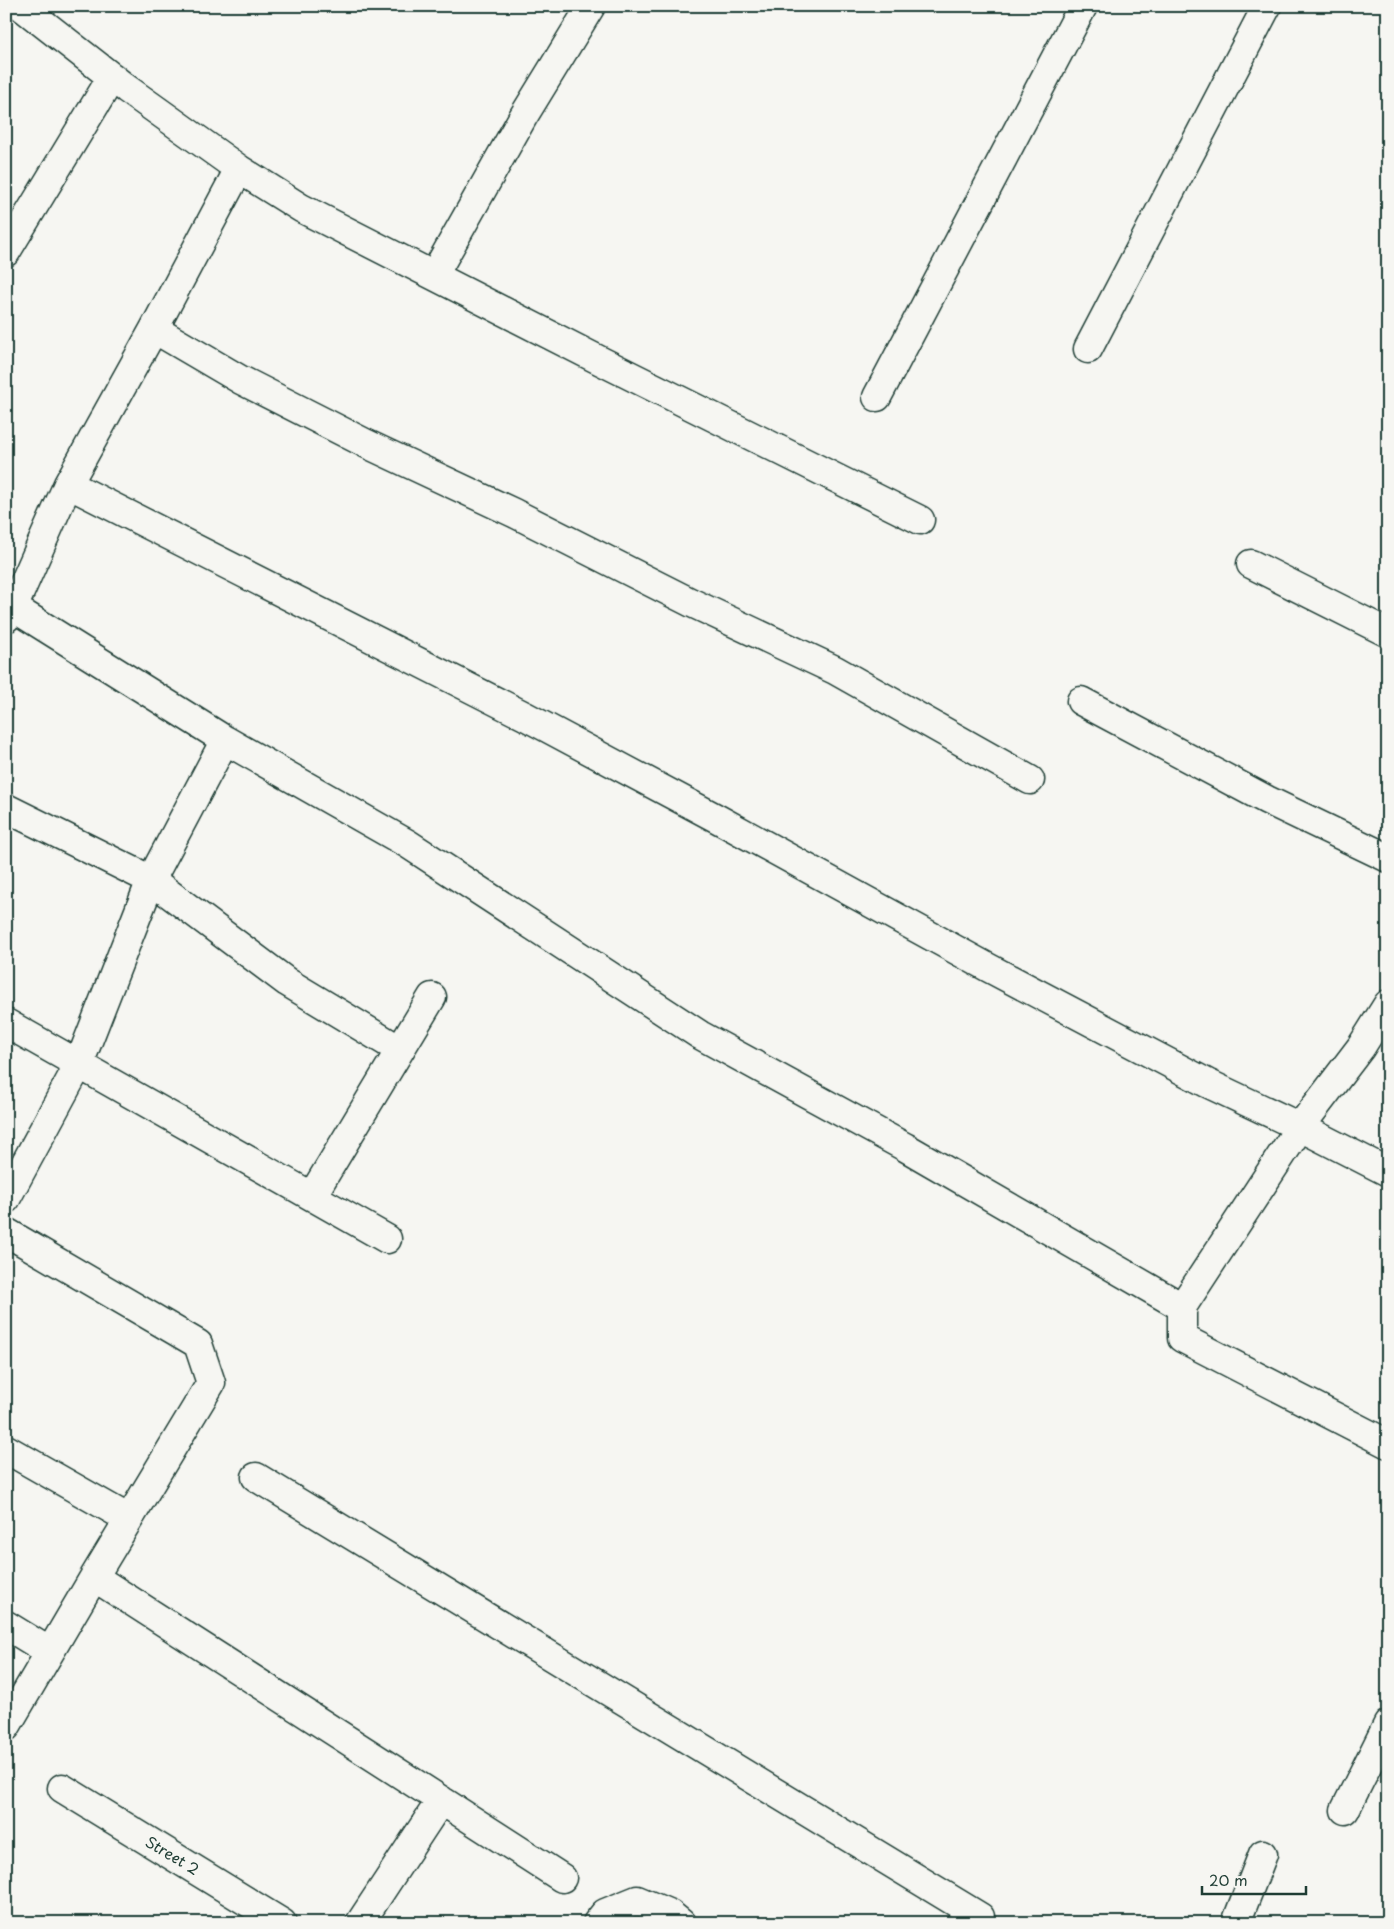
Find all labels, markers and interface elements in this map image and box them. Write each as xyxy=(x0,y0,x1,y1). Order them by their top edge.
street label: Street 2 xyxy=(141,1830,204,1880)
scale bar xyxy=(1202,1864,1305,1896)
text: 20 m xyxy=(1209,1868,1248,1891)

